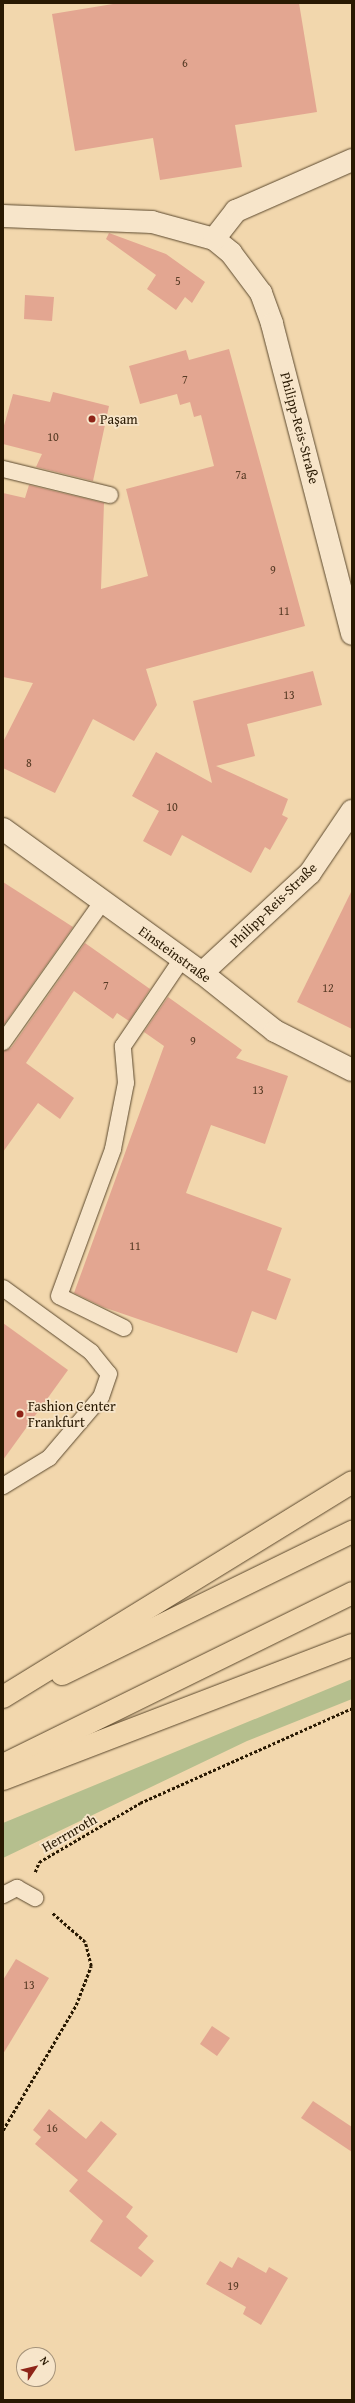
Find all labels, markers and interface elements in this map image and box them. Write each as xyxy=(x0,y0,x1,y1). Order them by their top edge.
house number: 6 xyxy=(182,56,188,70)
house number: 5 xyxy=(175,274,181,288)
street label: Philipp-Reis-Straße xyxy=(277,370,323,486)
house number: 7 xyxy=(182,373,188,387)
place label: Paşam xyxy=(100,411,138,427)
marker: Paşam xyxy=(87,414,97,424)
house number: 10 xyxy=(47,430,59,444)
house number: 7a xyxy=(235,468,247,482)
house number: 9 xyxy=(270,563,276,577)
house number: 11 xyxy=(278,604,290,618)
house number: 13 xyxy=(283,688,295,702)
house number: 8 xyxy=(26,756,32,770)
house number: 10 xyxy=(166,800,178,814)
street label: Philipp-Reis-Straße xyxy=(226,859,320,951)
street label: Einsteinstraße xyxy=(136,922,214,986)
house number: 7 xyxy=(103,979,109,993)
house number: 12 xyxy=(322,981,334,995)
house number: 9 xyxy=(190,1034,196,1048)
house number: 13 xyxy=(252,1083,264,1097)
house number: 11 xyxy=(129,1239,141,1253)
place label: Fashion Center Frankfurt xyxy=(28,1398,116,1430)
marker: Fashion Center Frankfurt xyxy=(15,1409,25,1419)
street label: Herrnroth xyxy=(38,1811,100,1855)
house number: 13 xyxy=(23,1978,35,1992)
house number: 16 xyxy=(46,2121,58,2135)
house number: 19 xyxy=(227,2279,239,2293)
north arrow xyxy=(16,2347,56,2387)
text: N xyxy=(36,2353,54,2368)

